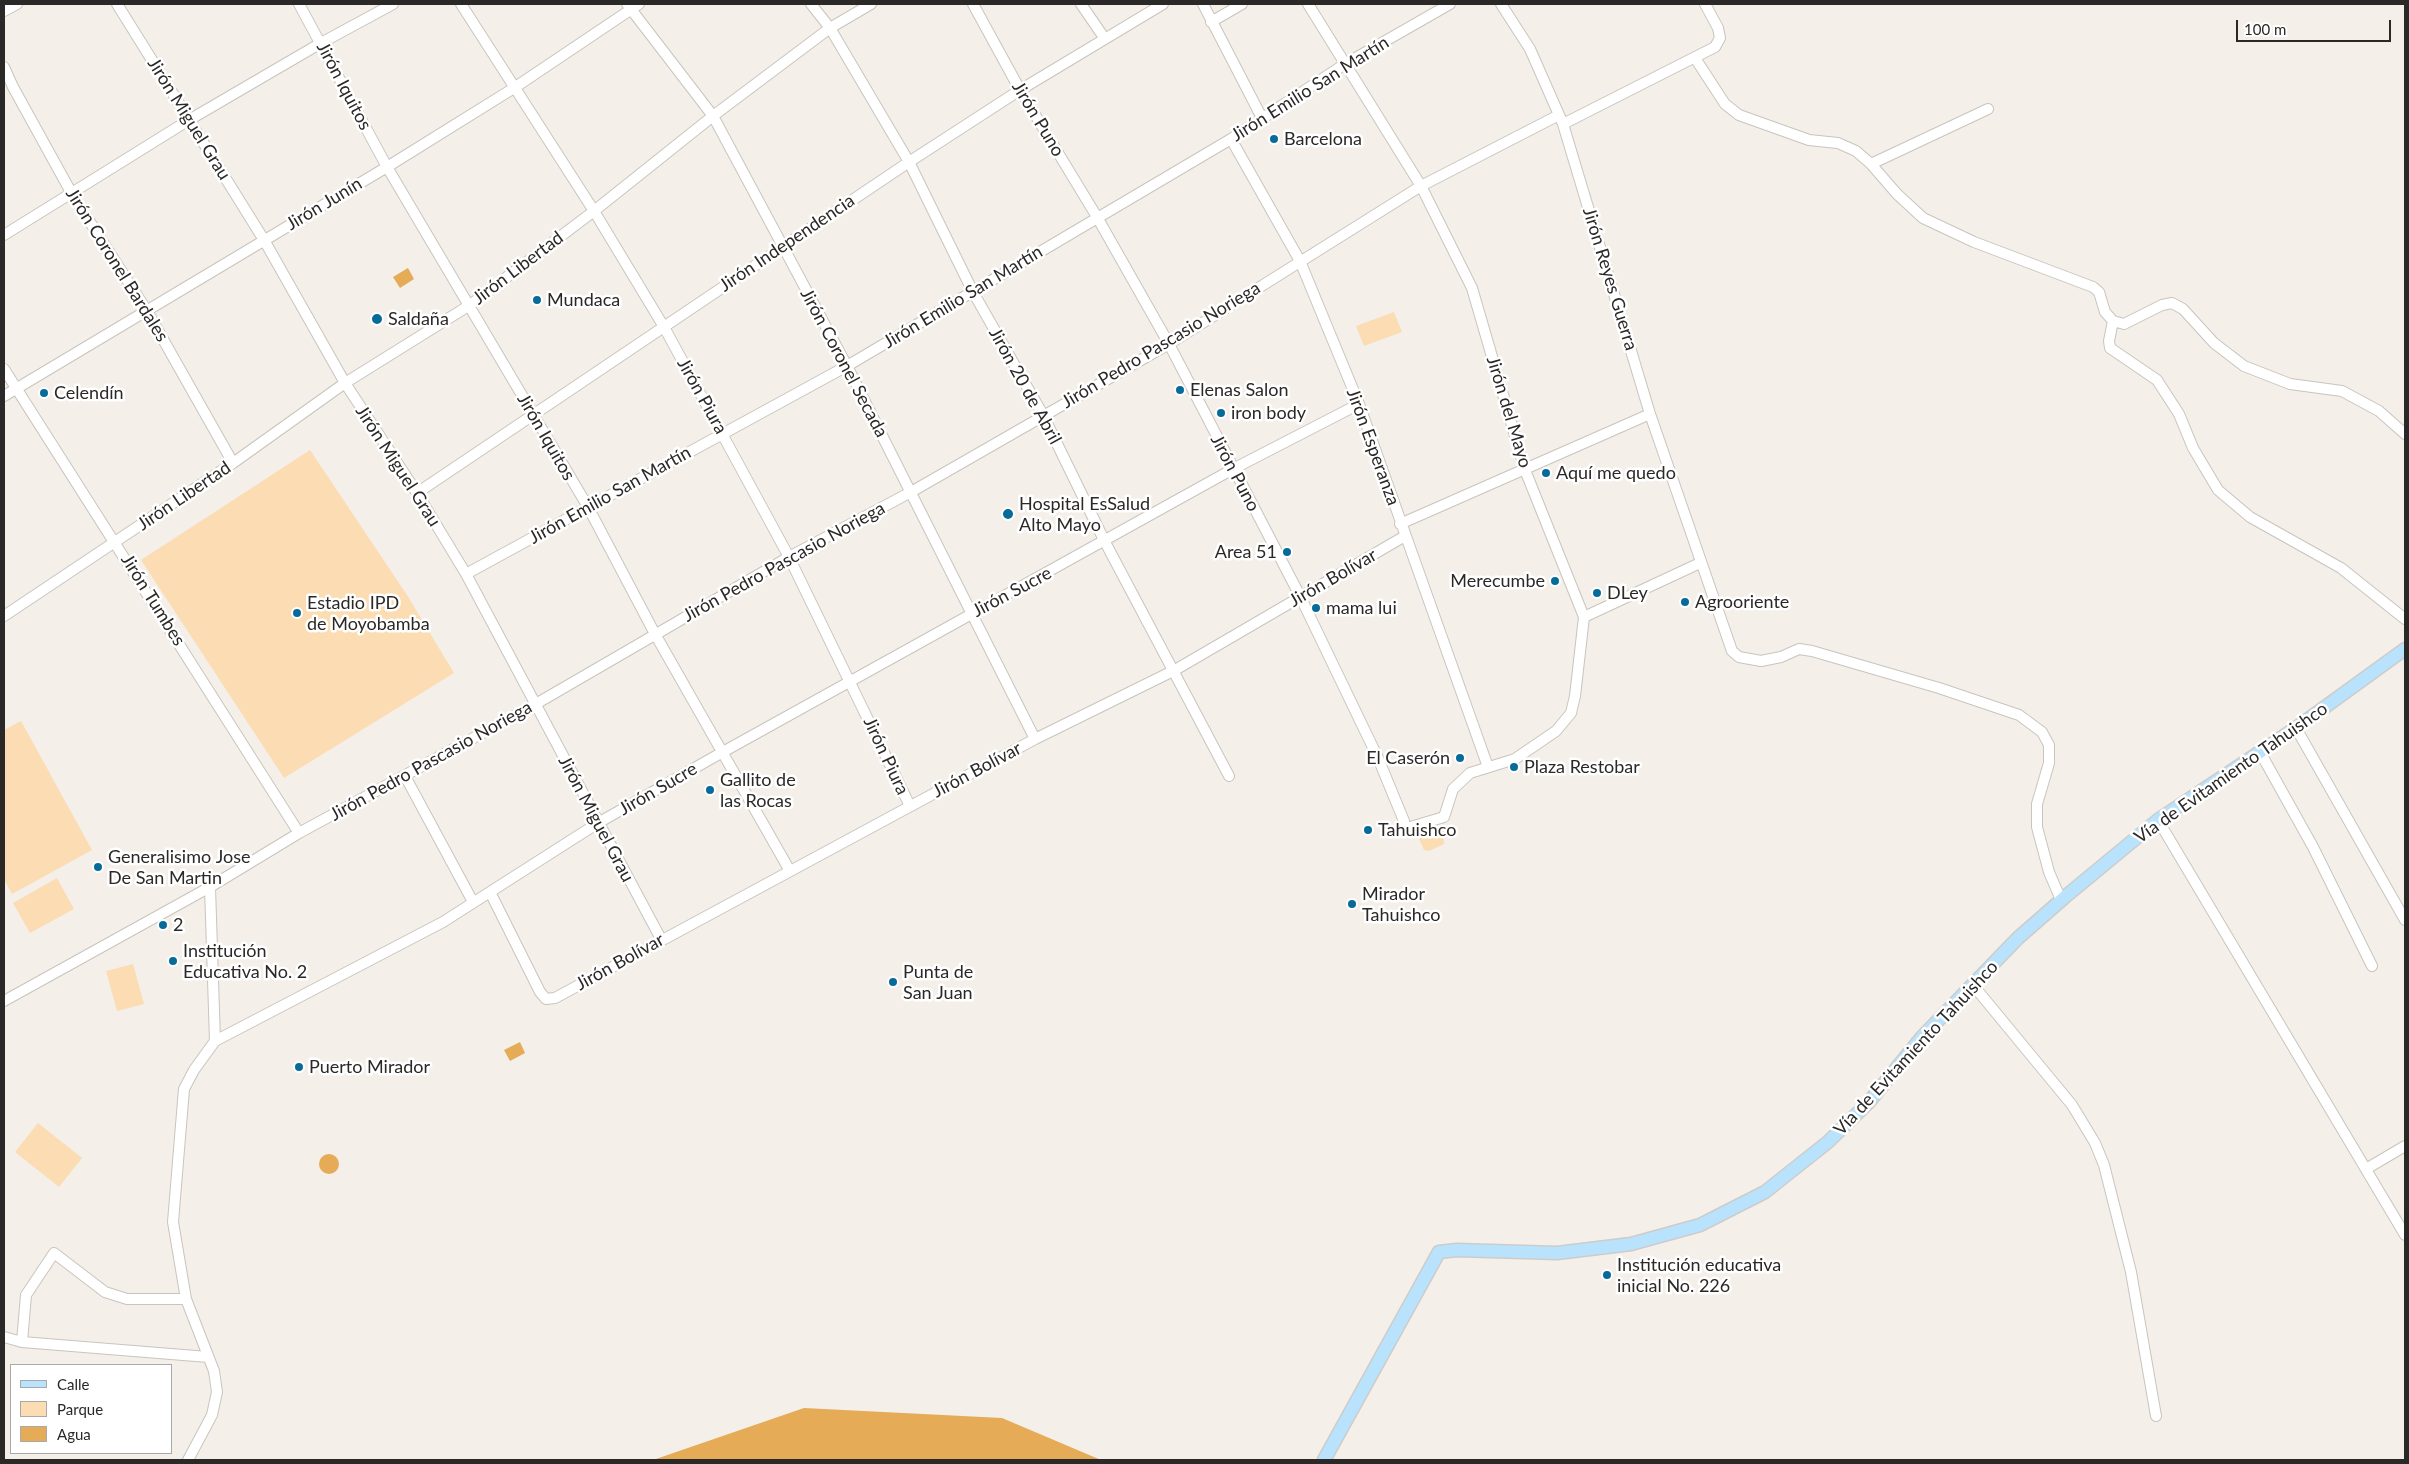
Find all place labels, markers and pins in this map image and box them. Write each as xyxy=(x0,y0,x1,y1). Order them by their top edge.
place label: Barcelona xyxy=(1284,128,1362,150)
marker: Barcelona xyxy=(1268,133,1280,145)
place label: Mundaca xyxy=(547,289,620,311)
marker: Mundaca xyxy=(531,294,543,306)
place label: Saldaña xyxy=(388,308,449,330)
marker: Saldaña xyxy=(370,312,384,326)
place label: Elenas Salon xyxy=(1190,379,1289,401)
place label: Celendín xyxy=(54,382,124,404)
marker: Elenas Salon xyxy=(1174,384,1186,396)
marker: Celendín xyxy=(38,387,50,399)
place label: iron body xyxy=(1231,402,1306,424)
marker: iron body xyxy=(1215,407,1227,419)
place label: Aquí me quedo xyxy=(1556,462,1676,484)
marker: Aquí me quedo xyxy=(1540,467,1552,479)
place label: Hospital EsSalud Alto Mayo xyxy=(1019,493,1150,536)
marker: Hospital EsSalud Alto Mayo xyxy=(1001,507,1015,521)
place label: Area 51 xyxy=(1215,541,1277,563)
marker: Area 51 xyxy=(1281,546,1293,558)
place label: Merecumbe xyxy=(1450,570,1545,592)
marker: Merecumbe xyxy=(1549,575,1561,587)
place label: DLey xyxy=(1607,582,1648,604)
marker: DLey xyxy=(1591,587,1603,599)
place label: Agrooriente xyxy=(1695,591,1789,613)
place label: Estadio IPD de Moyobamba xyxy=(307,592,430,634)
marker: Agrooriente xyxy=(1679,596,1691,608)
place label: mama lui xyxy=(1326,597,1397,619)
marker: mama lui xyxy=(1310,602,1322,614)
marker: Estadio IPD de Moyobamba xyxy=(291,607,303,619)
place label: El Caserón xyxy=(1366,747,1450,769)
marker: El Caserón xyxy=(1454,752,1466,764)
place label: Plaza Restobar xyxy=(1524,756,1640,778)
marker: Plaza Restobar xyxy=(1508,761,1520,773)
place label: Gallito de las Rocas xyxy=(720,769,796,812)
marker: Gallito de las Rocas xyxy=(704,784,716,796)
place label: Tahuishco xyxy=(1378,819,1456,841)
marker: Tahuishco xyxy=(1362,824,1374,836)
place label: Generalisimo Jose De San Martin xyxy=(108,846,251,889)
marker: Generalisimo Jose De San Martin xyxy=(92,861,104,873)
place label: Mirador Tahuishco xyxy=(1362,883,1440,926)
marker: Mirador Tahuishco xyxy=(1346,898,1358,910)
place label: 2 xyxy=(173,914,183,936)
marker: 2 xyxy=(157,919,169,931)
place label: Institución Educativa No. 2 xyxy=(183,940,307,982)
marker: Institución Educativa No. 2 xyxy=(167,955,179,967)
place label: Punta de San Juan xyxy=(903,961,973,1004)
marker: Punta de San Juan xyxy=(887,976,899,988)
place label: Puerto Mirador xyxy=(309,1056,430,1078)
marker: Puerto Mirador xyxy=(293,1061,305,1073)
place label: Institución educativa inicial No. 226 xyxy=(1617,1254,1781,1296)
marker: Institución educativa inicial No. 226 xyxy=(1601,1269,1613,1281)

